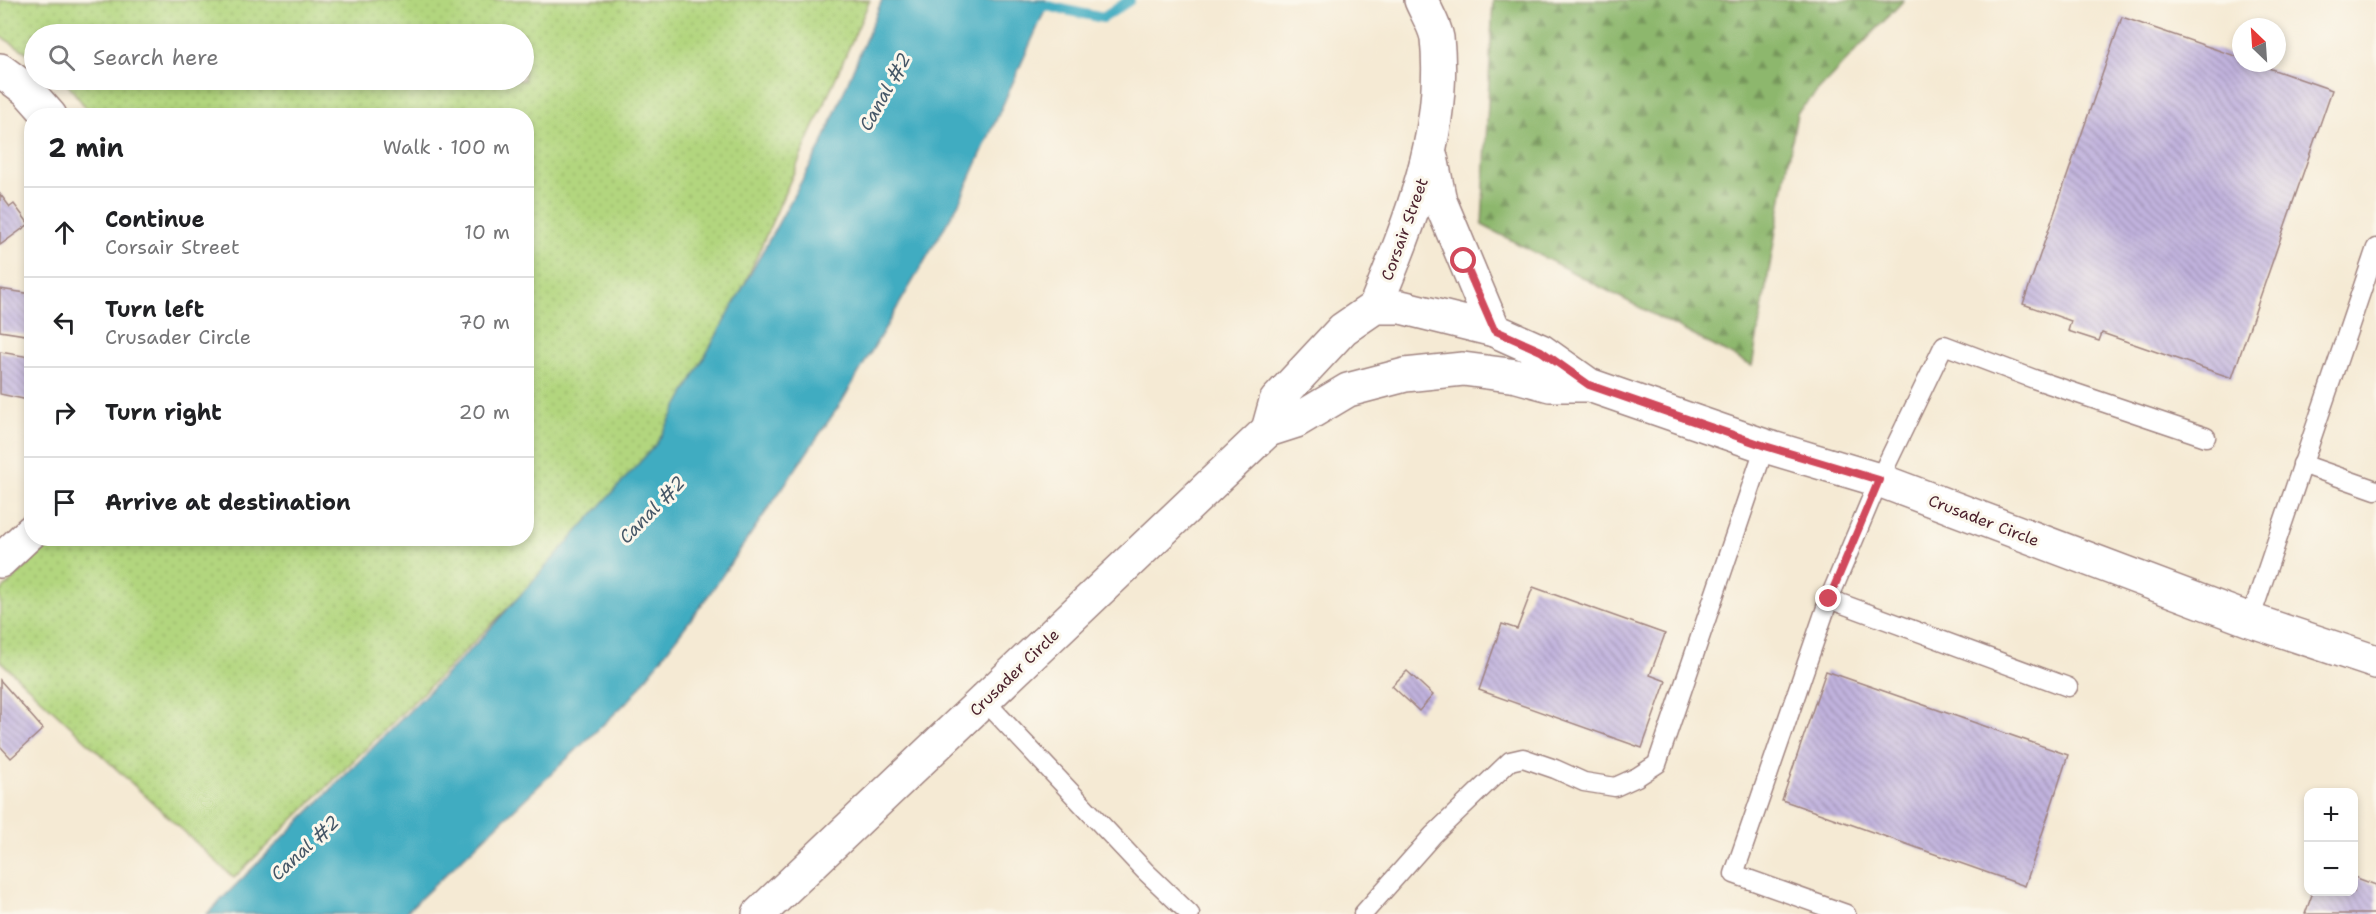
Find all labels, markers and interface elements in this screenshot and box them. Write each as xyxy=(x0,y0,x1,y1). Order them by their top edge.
north arrow xyxy=(2232,18,2286,72)
search box xyxy=(24,24,534,90)
icon: search xyxy=(45,41,78,74)
text: Search here xyxy=(93,43,219,72)
water label: Canal #2 xyxy=(854,49,916,135)
text: 2 min xyxy=(48,130,124,165)
text: Walk · 100 m xyxy=(383,134,510,160)
street label: Corsair Street xyxy=(1376,175,1433,283)
text: Continue xyxy=(105,205,205,234)
icon: ahead xyxy=(48,216,81,249)
text: 10 m xyxy=(464,219,510,245)
text: Corsair Street xyxy=(105,234,240,260)
route start xyxy=(1450,247,1476,273)
text: Turn left xyxy=(105,295,204,324)
icon: left xyxy=(48,306,81,339)
text: 70 m xyxy=(458,309,510,335)
text: Crusader Circle xyxy=(105,324,251,350)
icon: right xyxy=(48,396,81,429)
text: Turn right xyxy=(105,398,222,427)
text: 20 m xyxy=(459,399,510,425)
water label: Canal #2 xyxy=(614,471,690,549)
icon: arrive xyxy=(48,486,81,519)
text: Arrive at destination xyxy=(105,488,351,517)
street label: Crusader Circle xyxy=(1926,490,2042,551)
route end xyxy=(1815,585,1841,611)
street label: Crusader Circle xyxy=(965,624,1064,720)
map controls xyxy=(2304,788,2358,896)
button: + xyxy=(2304,788,2358,842)
water label: Canal #2 xyxy=(266,810,344,886)
button: − xyxy=(2304,842,2358,896)

